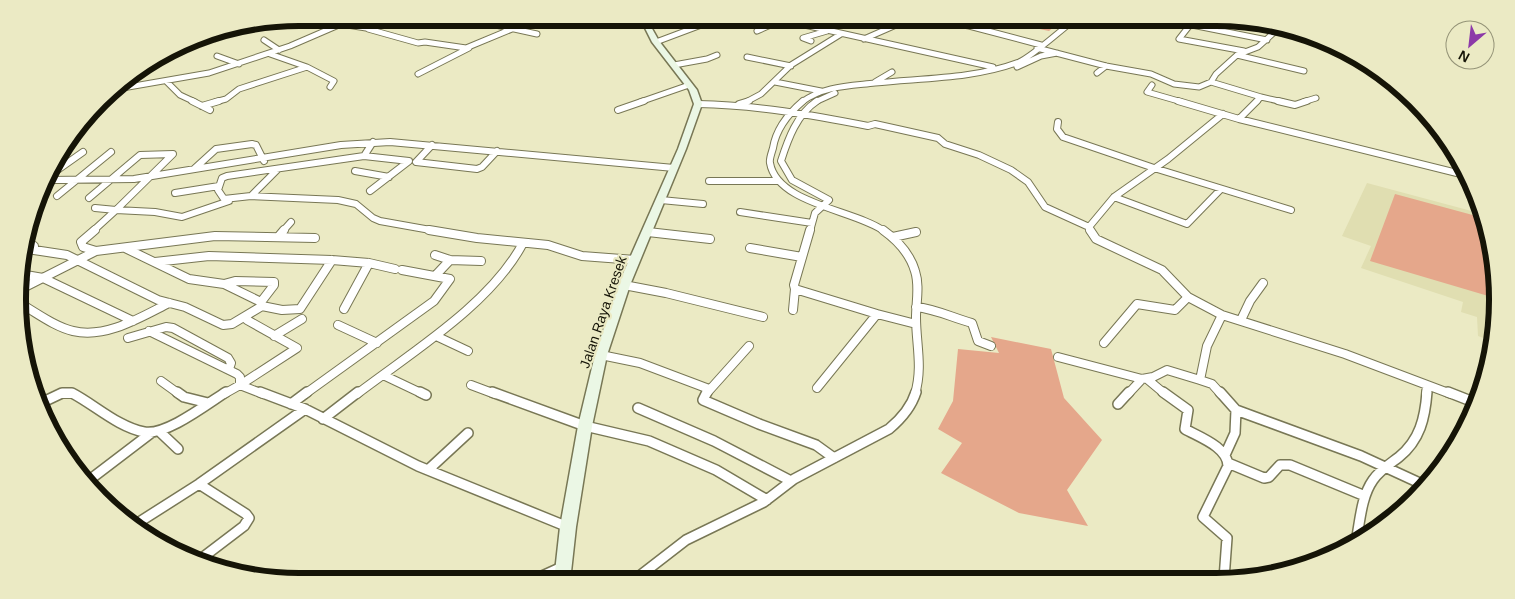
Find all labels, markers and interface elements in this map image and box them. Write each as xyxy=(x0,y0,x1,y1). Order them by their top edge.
north arrow xyxy=(1445,20,1495,70)
text: N xyxy=(1456,47,1472,66)
street label: Jalan Raya Kresek xyxy=(576,253,630,370)

